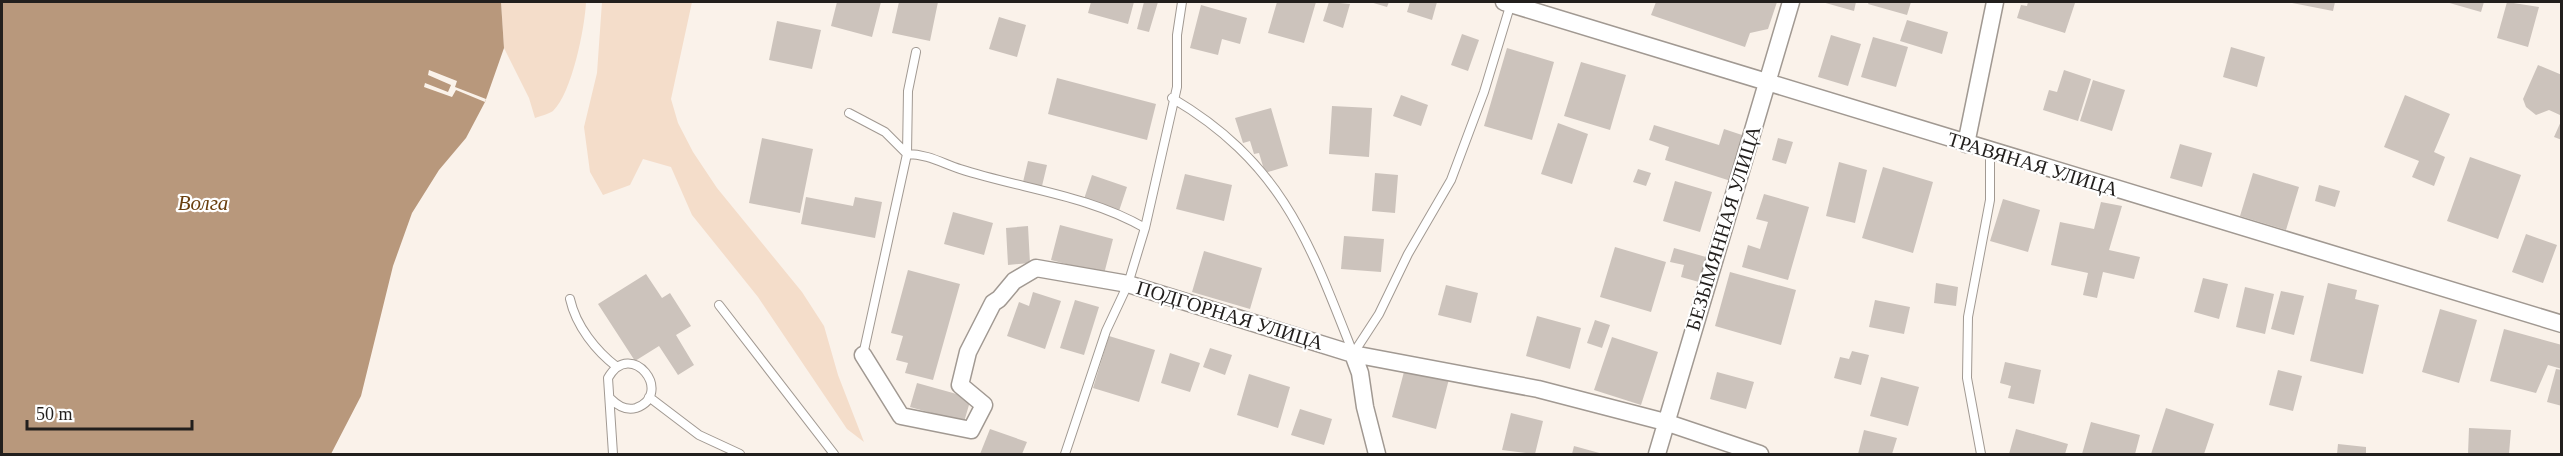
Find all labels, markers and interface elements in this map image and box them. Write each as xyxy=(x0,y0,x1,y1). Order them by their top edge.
street label: БЕЗЫМЯННАЯ УЛИЦА xyxy=(1681,122,1766,333)
street label: ТРАВЯНАЯ УЛИЦА xyxy=(1945,128,2121,202)
water label: Волга xyxy=(178,191,228,215)
street label: ПОДГОРНАЯ УЛИЦА xyxy=(1134,276,1327,355)
scale bar xyxy=(27,393,192,431)
text: 50 m xyxy=(36,404,73,424)

